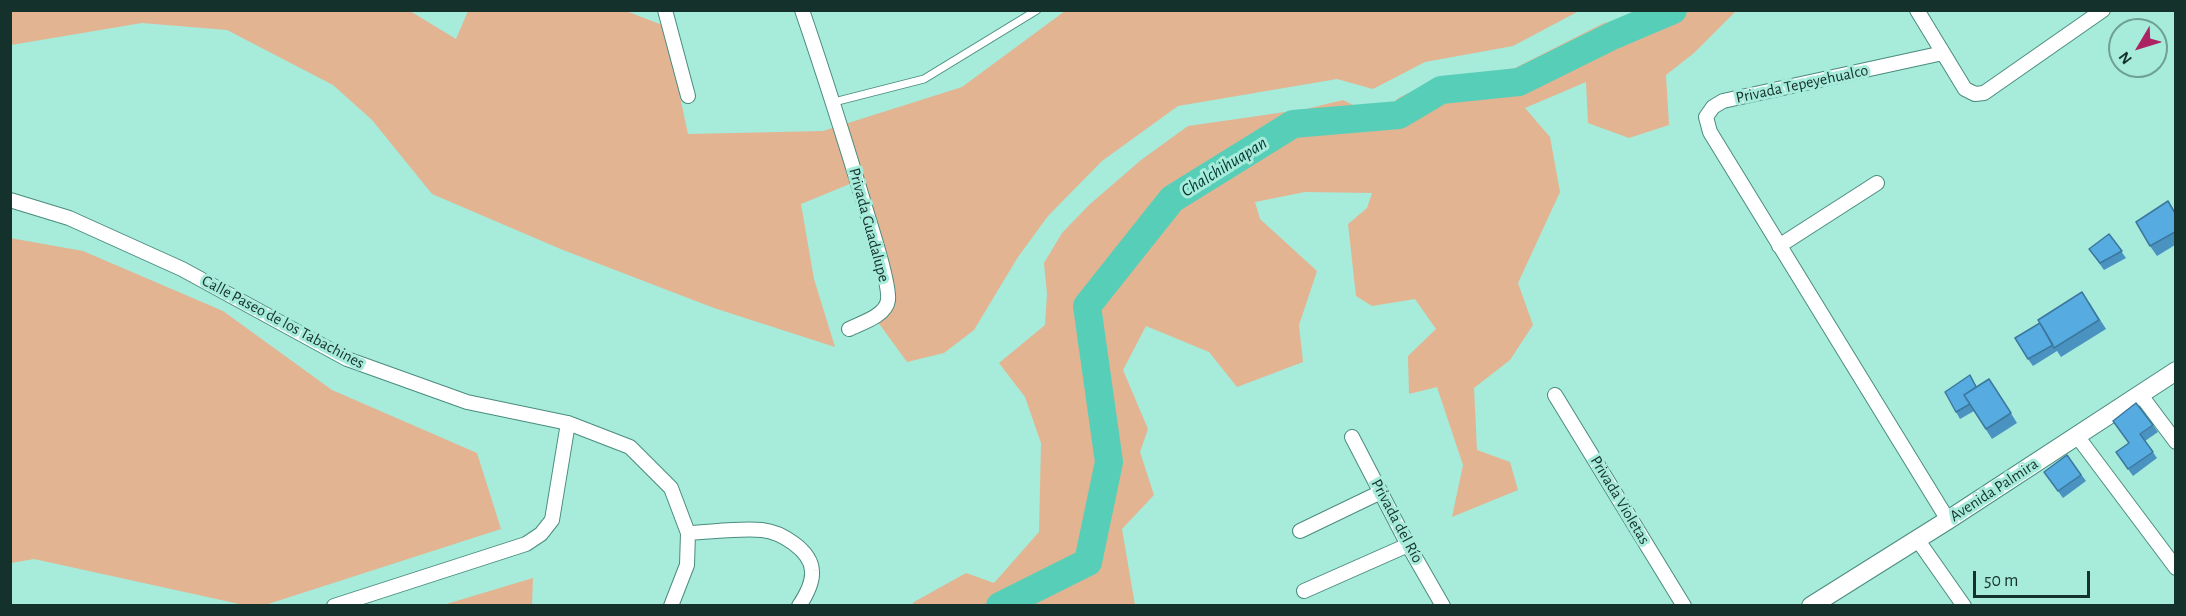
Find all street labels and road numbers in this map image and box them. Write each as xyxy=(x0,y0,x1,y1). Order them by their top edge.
street label: Privada Tepeyehualco xyxy=(1734,61,1870,107)
street label: Privada Guadalupe xyxy=(845,166,893,284)
street label: Calle Paseo de los Tabachines xyxy=(199,271,367,373)
street label: Privada Violetas xyxy=(1586,452,1654,548)
street label: Avenida Palmira xyxy=(1946,454,2042,526)
street label: Privada del Río xyxy=(1367,476,1427,566)

